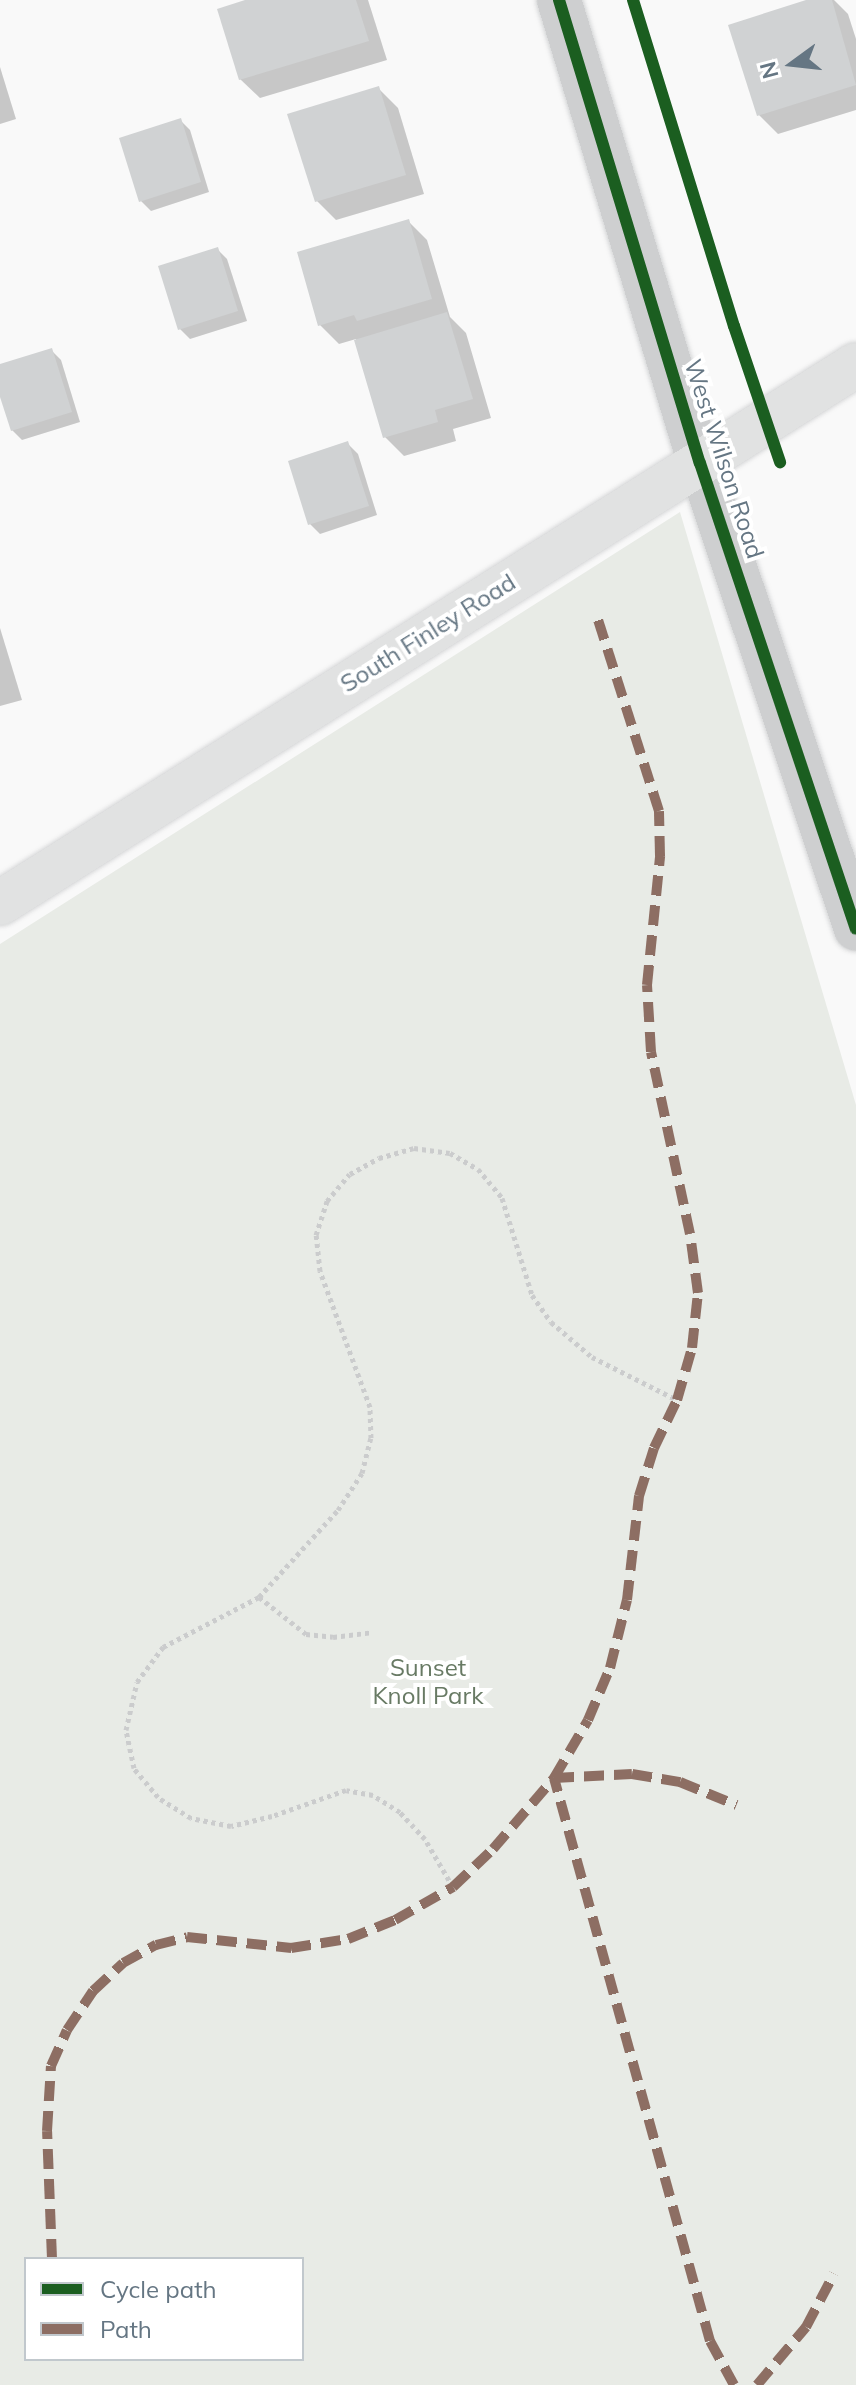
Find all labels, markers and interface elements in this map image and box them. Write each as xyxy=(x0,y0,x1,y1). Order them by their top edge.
north arrow xyxy=(752,24,832,104)
text: N xyxy=(753,59,784,82)
street label: West Wilson Road xyxy=(678,356,770,562)
street label: South Finley Road xyxy=(335,568,521,698)
park label: Sunset Knoll Park xyxy=(372,1654,484,1710)
legend xyxy=(24,2257,304,2361)
text: Cycle path xyxy=(100,2274,217,2304)
text: Path xyxy=(100,2314,152,2344)

